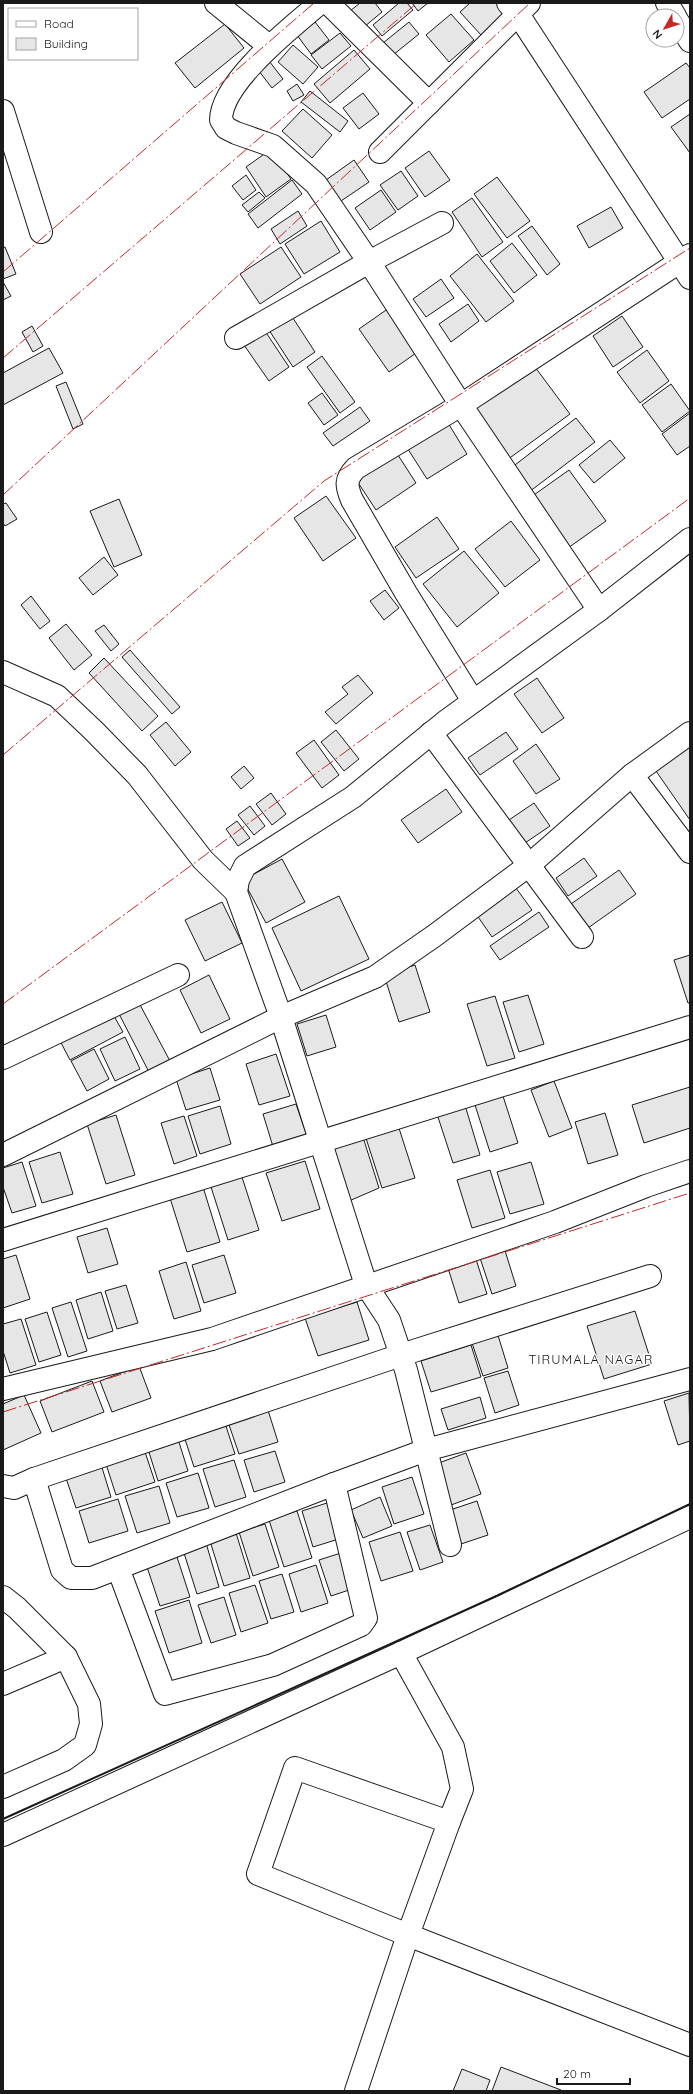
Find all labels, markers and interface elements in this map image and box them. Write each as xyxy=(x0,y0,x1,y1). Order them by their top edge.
legend xyxy=(8,8,138,60)
north arrow xyxy=(645,8,685,48)
text: Road xyxy=(44,16,74,31)
text: N xyxy=(649,27,665,42)
text: Building xyxy=(44,36,88,51)
district label: TIRUMALA NAGAR xyxy=(528,1351,654,1367)
scale bar xyxy=(557,2060,630,2086)
text: 20 m xyxy=(563,2066,591,2081)

